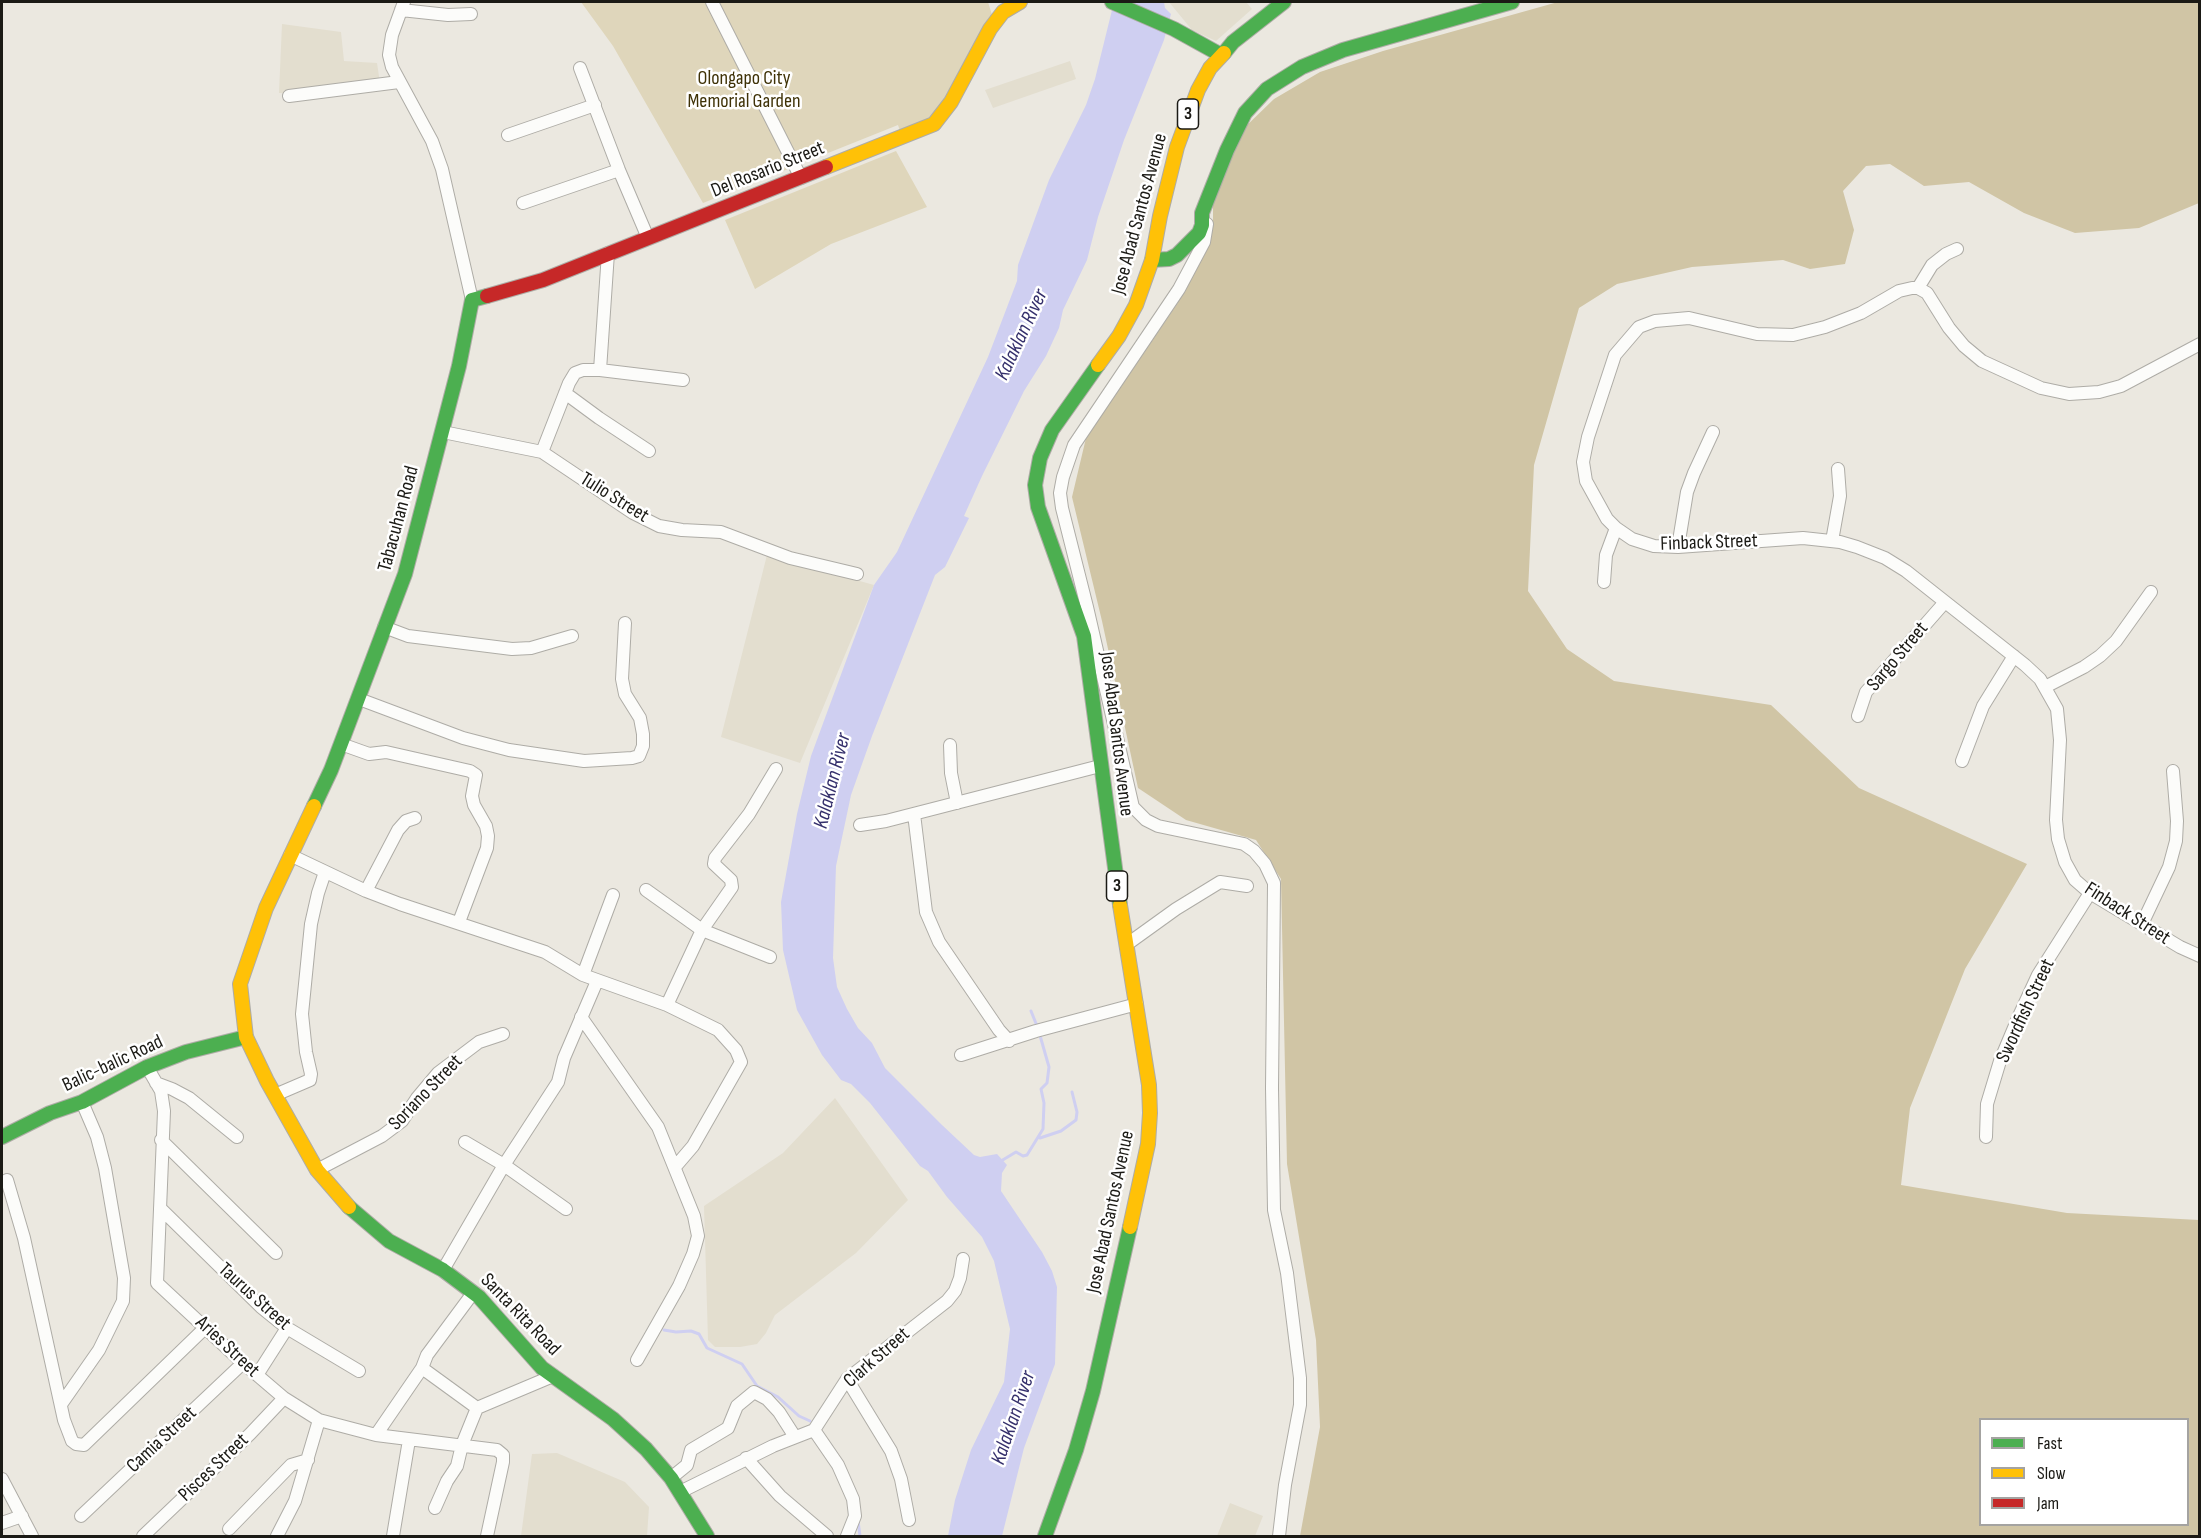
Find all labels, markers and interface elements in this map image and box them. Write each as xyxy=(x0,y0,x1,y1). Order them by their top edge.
park label: Olongapo City Memorial Garden xyxy=(687,67,801,114)
road number: 3 xyxy=(1178,99,1198,129)
street label: Jose Abad Santos Avenue xyxy=(1107,131,1173,297)
street label: Del Rosario Street xyxy=(708,136,828,204)
water label: Kalaklan River xyxy=(990,286,1054,384)
street label: Tabacuhan Road xyxy=(373,464,425,574)
street label: Tulio Street xyxy=(575,468,653,528)
street label: Finback Street xyxy=(1660,529,1758,557)
street label: Sargo Street xyxy=(1862,617,1934,697)
street label: Jose Abad Santos Avenue xyxy=(1094,650,1138,818)
water label: Kalaklan River xyxy=(809,731,857,831)
road number: 3 xyxy=(1106,871,1128,901)
street label: Finback Street xyxy=(2080,877,2174,951)
street label: Swordfish Street xyxy=(1992,955,2060,1067)
street label: Balic-balic Road xyxy=(59,1030,167,1098)
street label: Soriano Street xyxy=(384,1050,468,1136)
street label: Jose Abad Santos Avenue xyxy=(1082,1129,1140,1295)
street label: Taurus Street xyxy=(213,1258,295,1336)
street label: Santa Rita Road xyxy=(475,1269,565,1361)
street label: Aries Street xyxy=(190,1311,264,1383)
street label: Clark Street xyxy=(839,1323,915,1393)
water label: Kalaklan River xyxy=(986,1368,1042,1468)
street label: Camia Street xyxy=(122,1402,202,1478)
legend xyxy=(1979,1418,2189,1526)
street label: Pisces Street xyxy=(174,1429,254,1507)
text: Fast xyxy=(2037,1433,2062,1454)
text: Slow xyxy=(2037,1463,2066,1484)
text: Jam xyxy=(2037,1493,2059,1514)

